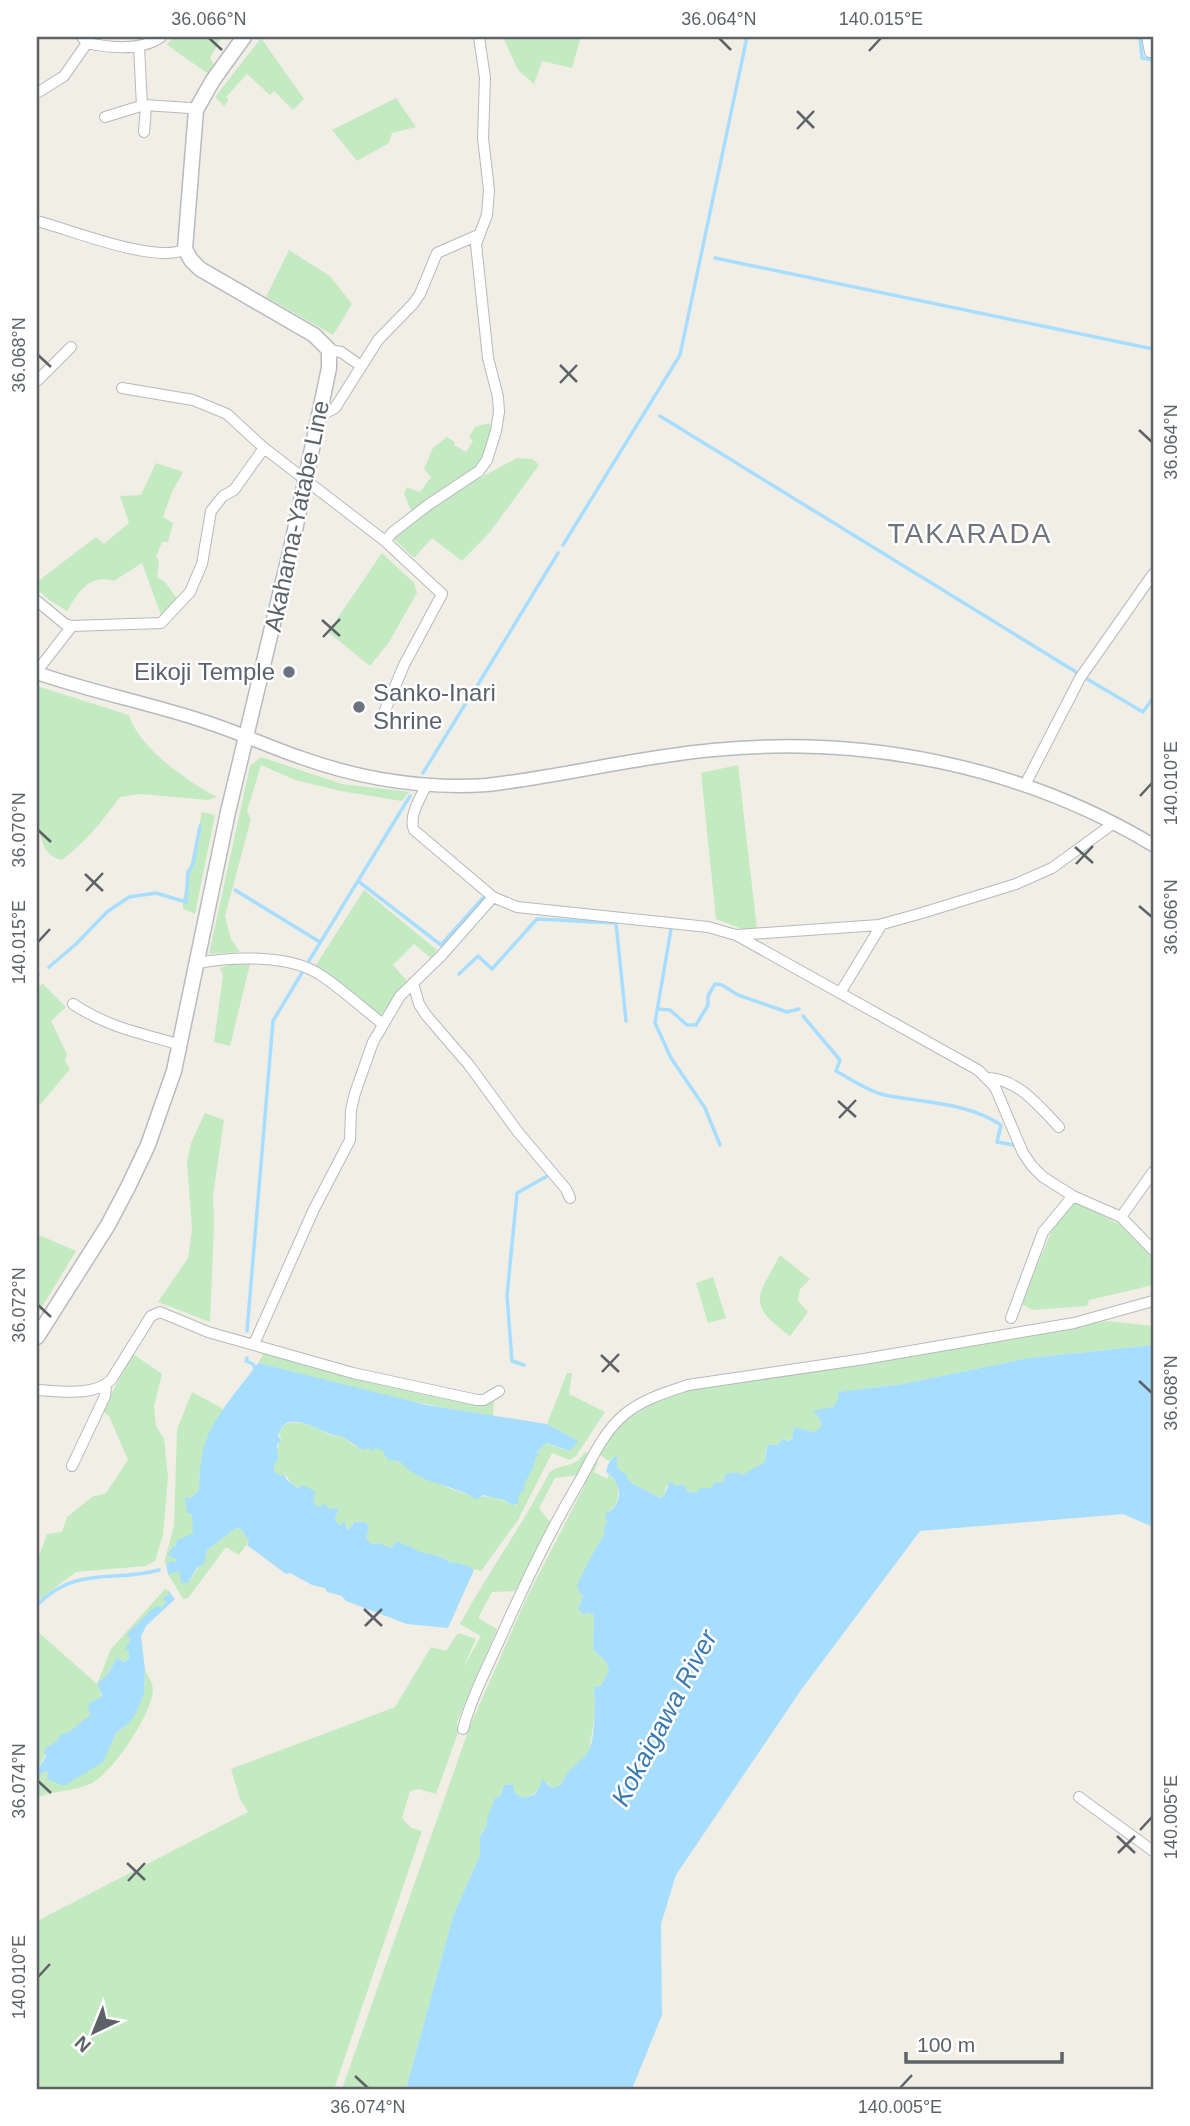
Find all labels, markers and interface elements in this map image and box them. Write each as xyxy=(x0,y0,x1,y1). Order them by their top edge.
text: 36.066°N xyxy=(171,9,247,29)
text: 36.064°N xyxy=(681,9,757,29)
text: 140.015°E xyxy=(839,9,923,29)
text: 36.068°N xyxy=(9,317,29,393)
street label: Akahama-Yatabe Line xyxy=(259,398,334,634)
text: 36.064°N xyxy=(1161,404,1181,480)
district label: TAKARADA xyxy=(888,518,1052,549)
place label: Eikoji Temple xyxy=(134,658,275,685)
marker: Eikoji Temple xyxy=(281,664,297,680)
place label: Sanko-Inari Shrine xyxy=(373,679,496,734)
marker: Sanko-Inari Shrine xyxy=(351,699,367,715)
text: 140.010°E xyxy=(1161,741,1181,825)
text: 36.070°N xyxy=(9,792,29,868)
text: 36.066°N xyxy=(1161,879,1181,955)
text: 140.015°E xyxy=(9,900,29,984)
text: 36.072°N xyxy=(9,1267,29,1343)
text: 36.068°N xyxy=(1161,1355,1181,1431)
water label: Kokaigawa River xyxy=(605,1624,724,1811)
text: 36.074°N xyxy=(9,1743,29,1819)
text: 140.005°E xyxy=(1161,1775,1181,1859)
text: 140.010°E xyxy=(9,1935,29,2019)
north arrow xyxy=(60,1996,130,2066)
scale bar xyxy=(906,2021,1062,2065)
text: N xyxy=(71,2032,95,2056)
text: 100 m xyxy=(917,2033,975,2056)
text: 36.074°N xyxy=(330,2097,406,2117)
text: 140.005°E xyxy=(858,2097,942,2117)

